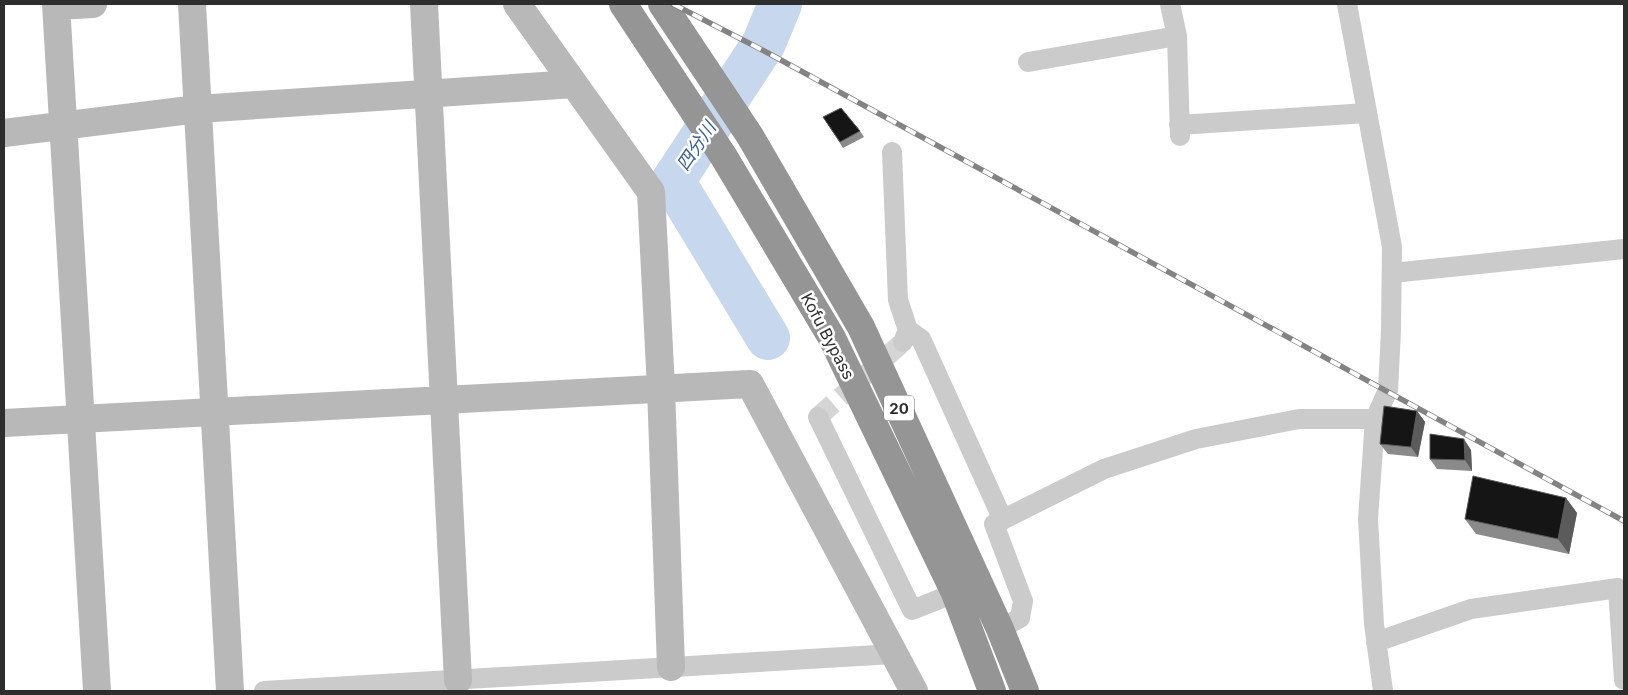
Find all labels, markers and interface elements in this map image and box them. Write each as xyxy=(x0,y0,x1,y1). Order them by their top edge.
water label: 四分川 xyxy=(672,116,721,174)
street label: Kofu Bypass xyxy=(797,289,859,383)
road number: 20 xyxy=(884,396,914,420)

